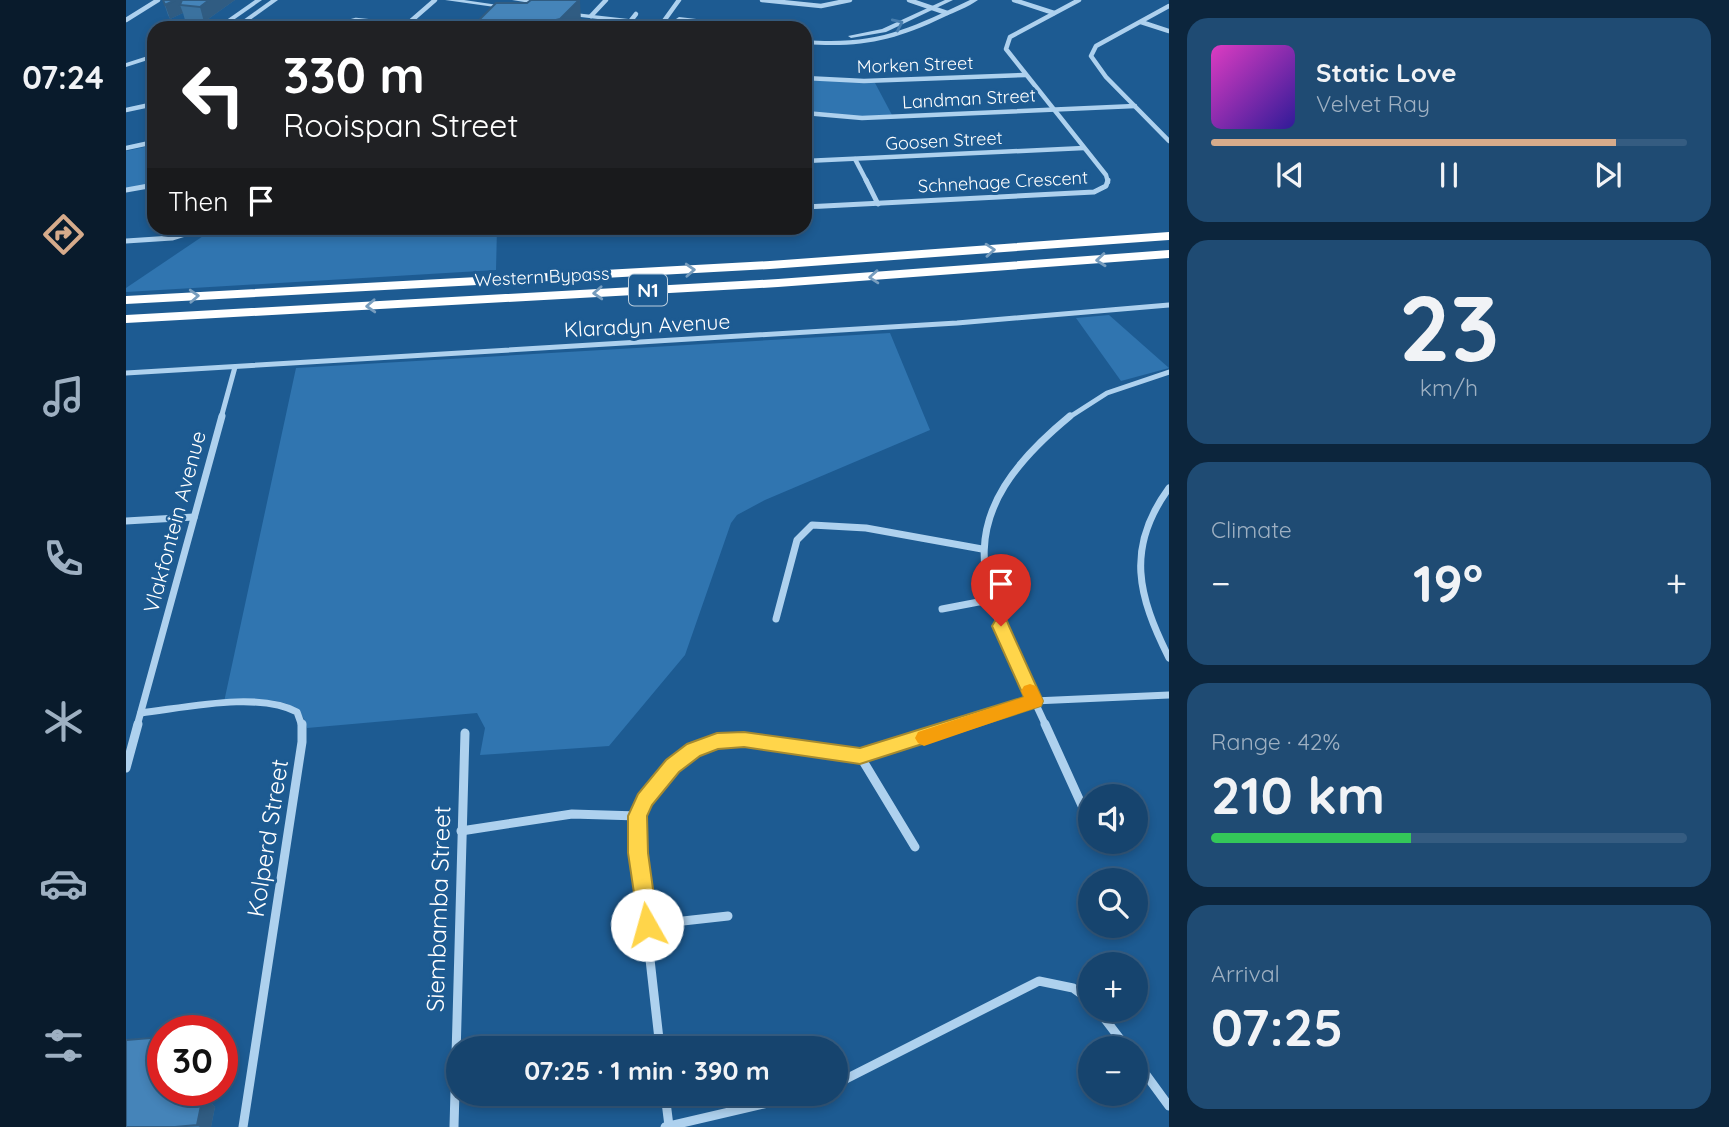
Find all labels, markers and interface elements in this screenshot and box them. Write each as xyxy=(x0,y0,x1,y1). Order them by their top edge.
one-way arrow xyxy=(891,18,903,32)
text: 330 m xyxy=(283,44,425,105)
icon: left xyxy=(168,49,259,140)
street label: Morken Street xyxy=(856,51,974,78)
text: Static Love xyxy=(1316,56,1457,89)
text: 07:24 xyxy=(22,57,104,97)
street label: Landman Street xyxy=(902,84,1036,113)
text: Velvet Ray xyxy=(1316,89,1430,118)
text: Rooispan Street xyxy=(283,105,518,145)
street label: Goosen Street xyxy=(885,126,1003,155)
icon: previous xyxy=(1271,156,1309,194)
icon: pause xyxy=(1430,156,1468,194)
icon: next xyxy=(1589,156,1627,194)
street label: Schnehage Crescent xyxy=(917,166,1089,197)
icon: arrive xyxy=(242,182,280,220)
text: Then xyxy=(168,185,228,218)
icon: directions xyxy=(39,210,88,259)
one-way arrow xyxy=(985,243,996,258)
one-way arrow xyxy=(1095,252,1106,267)
street label: Western Bypass xyxy=(474,261,610,292)
one-way arrow xyxy=(685,262,696,277)
one-way arrow xyxy=(868,269,879,284)
text: 23 xyxy=(1399,270,1499,384)
road number: N1 xyxy=(629,274,667,306)
one-way arrow xyxy=(592,286,603,301)
one-way arrow xyxy=(189,289,200,304)
one-way arrow xyxy=(365,298,376,313)
street label: Klaradyn Avenue xyxy=(563,308,731,342)
icon: music xyxy=(39,372,88,421)
text: km/h xyxy=(1420,373,1478,402)
street label: Vlakfontein Avenue xyxy=(137,428,211,616)
text: Climate xyxy=(1211,515,1292,544)
icon: phone xyxy=(39,534,88,583)
text: 19° xyxy=(1413,550,1483,615)
pin xyxy=(971,554,1031,626)
text: − xyxy=(1211,559,1231,607)
text: + xyxy=(1666,559,1687,607)
icon: arrive xyxy=(982,565,1020,603)
icon: climate xyxy=(39,697,88,746)
text: Range · 42% xyxy=(1211,727,1340,756)
street label: Kolperd Street xyxy=(240,757,294,919)
text: 210 km xyxy=(1211,762,1385,827)
map controls xyxy=(1078,784,1148,1106)
button: sound xyxy=(1078,784,1148,854)
street label: Siembamba Street xyxy=(419,805,457,1013)
icon: car xyxy=(39,859,88,908)
button: search xyxy=(1078,868,1148,938)
position arrow xyxy=(610,888,684,962)
button: + xyxy=(1078,952,1148,1022)
text: Arrival xyxy=(1211,959,1280,988)
text: 07:25 xyxy=(1211,994,1343,1059)
speed limit sign: 30 xyxy=(147,1015,238,1106)
icon: filters xyxy=(39,1021,88,1070)
button: − xyxy=(1078,1036,1148,1106)
text: 07:25 · 1 min · 390 m xyxy=(524,1054,770,1087)

